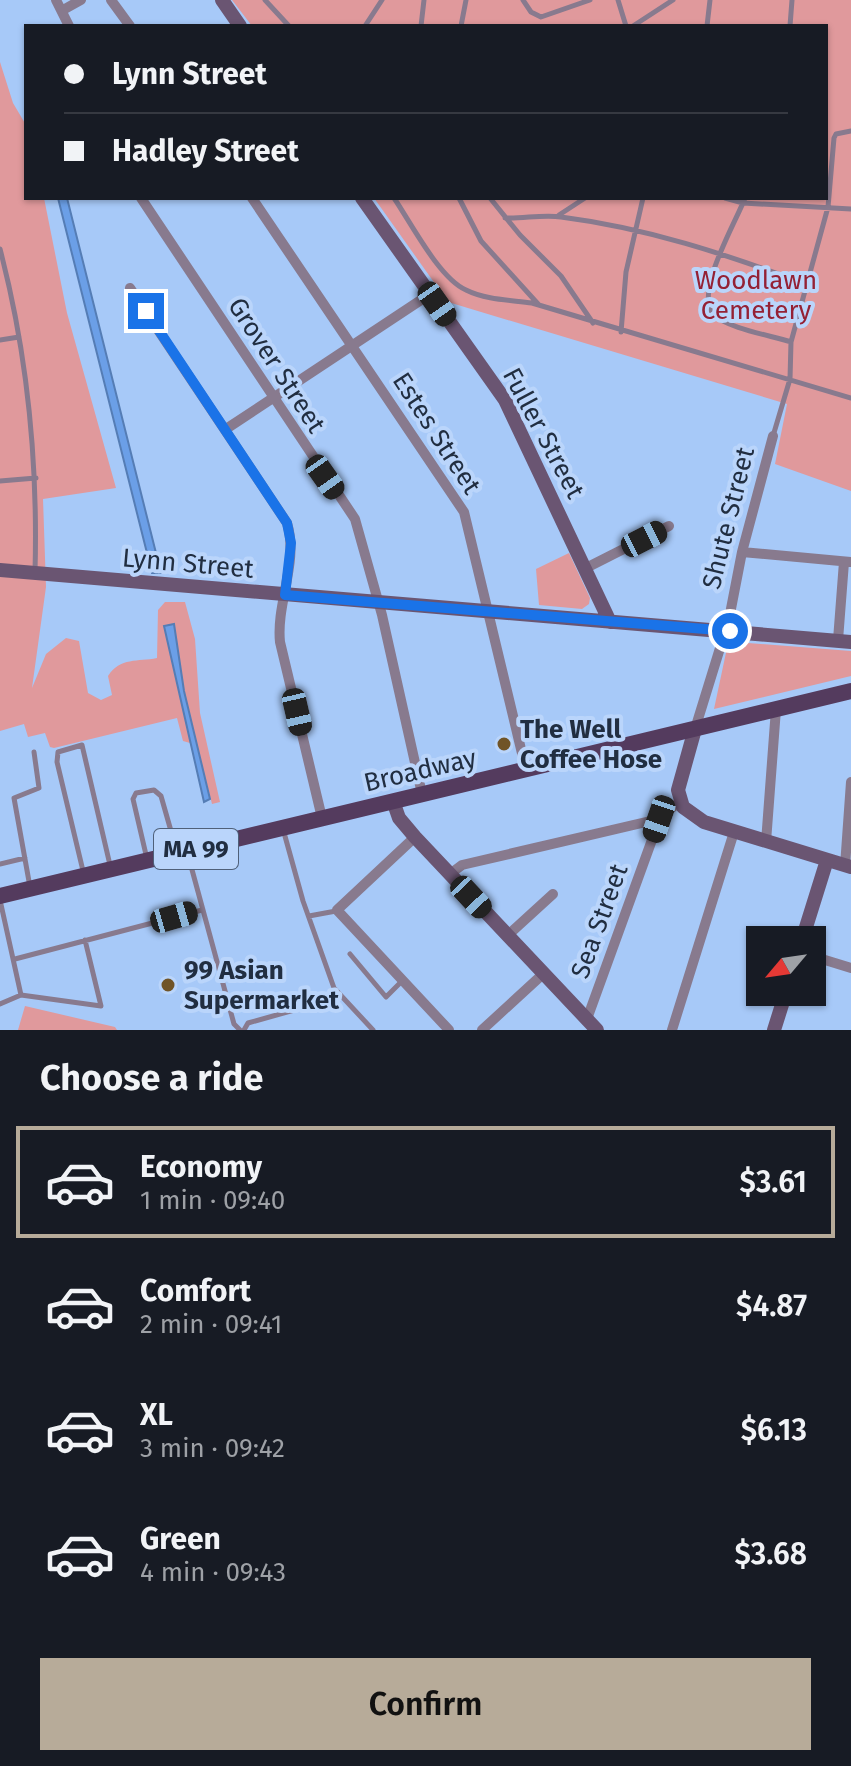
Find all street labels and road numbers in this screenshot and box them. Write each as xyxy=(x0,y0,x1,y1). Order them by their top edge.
street label: Grover Street xyxy=(221,292,332,439)
street label: Fuller Street xyxy=(496,363,591,504)
street label: Estes Street xyxy=(386,367,488,500)
street label: Shute Street xyxy=(696,443,761,592)
street label: Lynn Street xyxy=(121,542,256,585)
street label: Broadway xyxy=(361,742,480,798)
road number: MA 99 xyxy=(154,829,238,869)
street label: Sea Street xyxy=(564,859,635,983)

